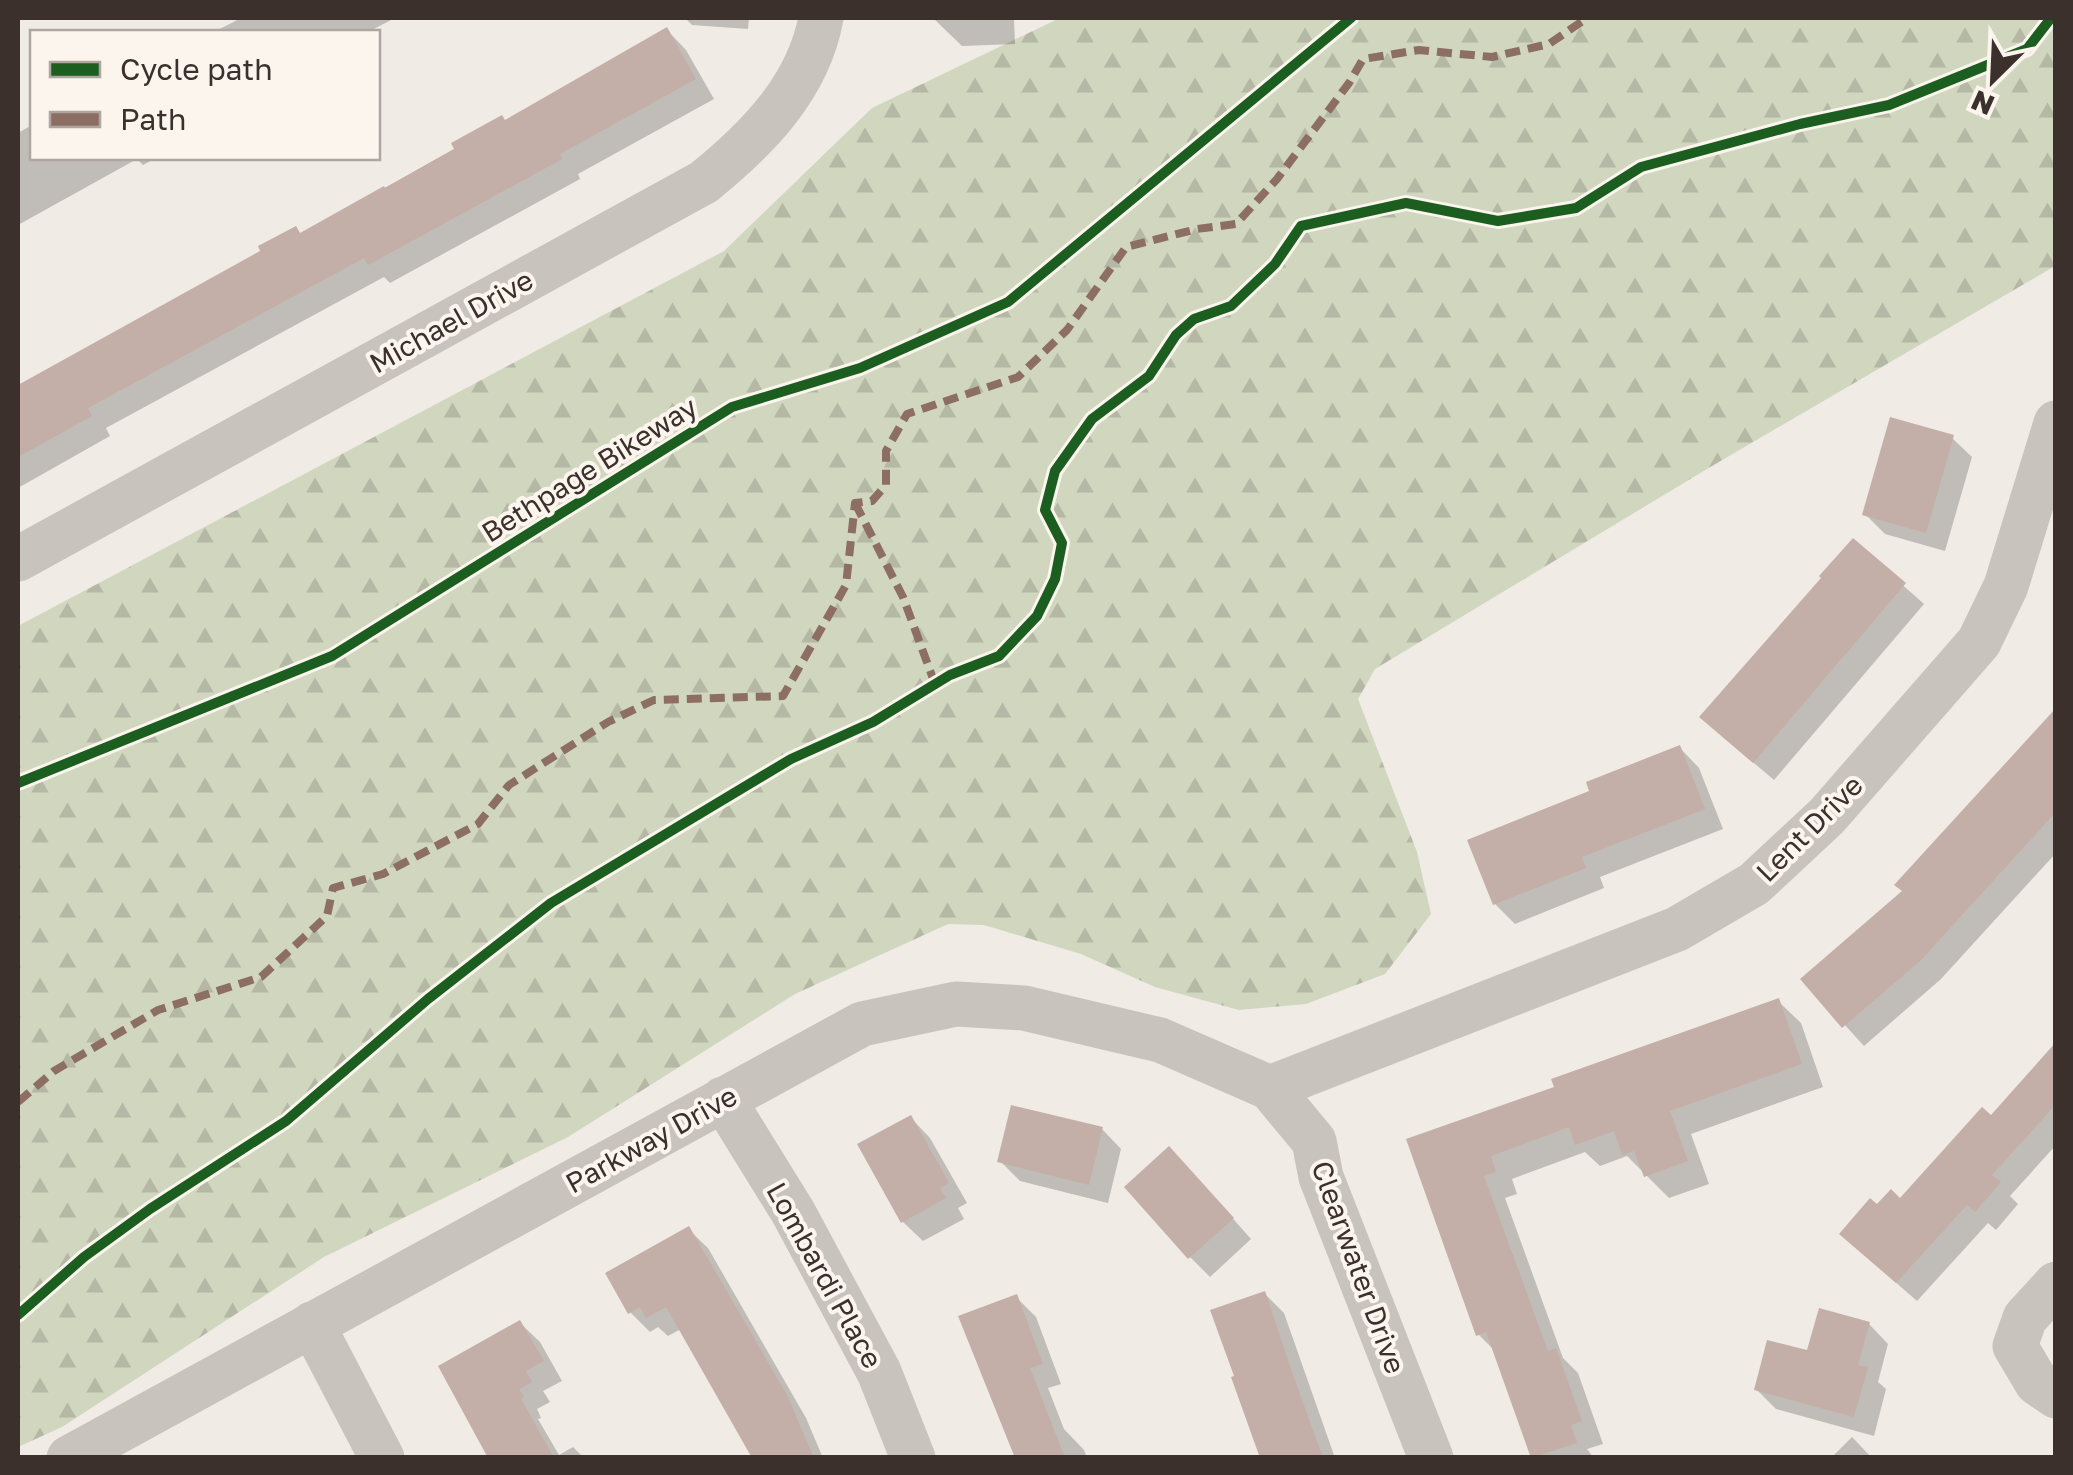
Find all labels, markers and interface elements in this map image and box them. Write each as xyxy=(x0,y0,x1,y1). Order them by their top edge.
legend xyxy=(30,30,380,160)
north arrow xyxy=(1943,30,2043,130)
text: Cycle path xyxy=(120,51,273,87)
text: N xyxy=(1966,84,1999,123)
text: Path xyxy=(120,101,186,137)
street label: Michael Drive xyxy=(364,263,538,379)
street label: Bethpage Bikeway xyxy=(475,389,703,549)
street label: Lent Drive xyxy=(1749,768,1869,888)
street label: Parkway Drive xyxy=(560,1078,742,1200)
street label: Clearwater Drive xyxy=(1305,1156,1413,1378)
street label: Lombardi Place xyxy=(760,1176,890,1374)

